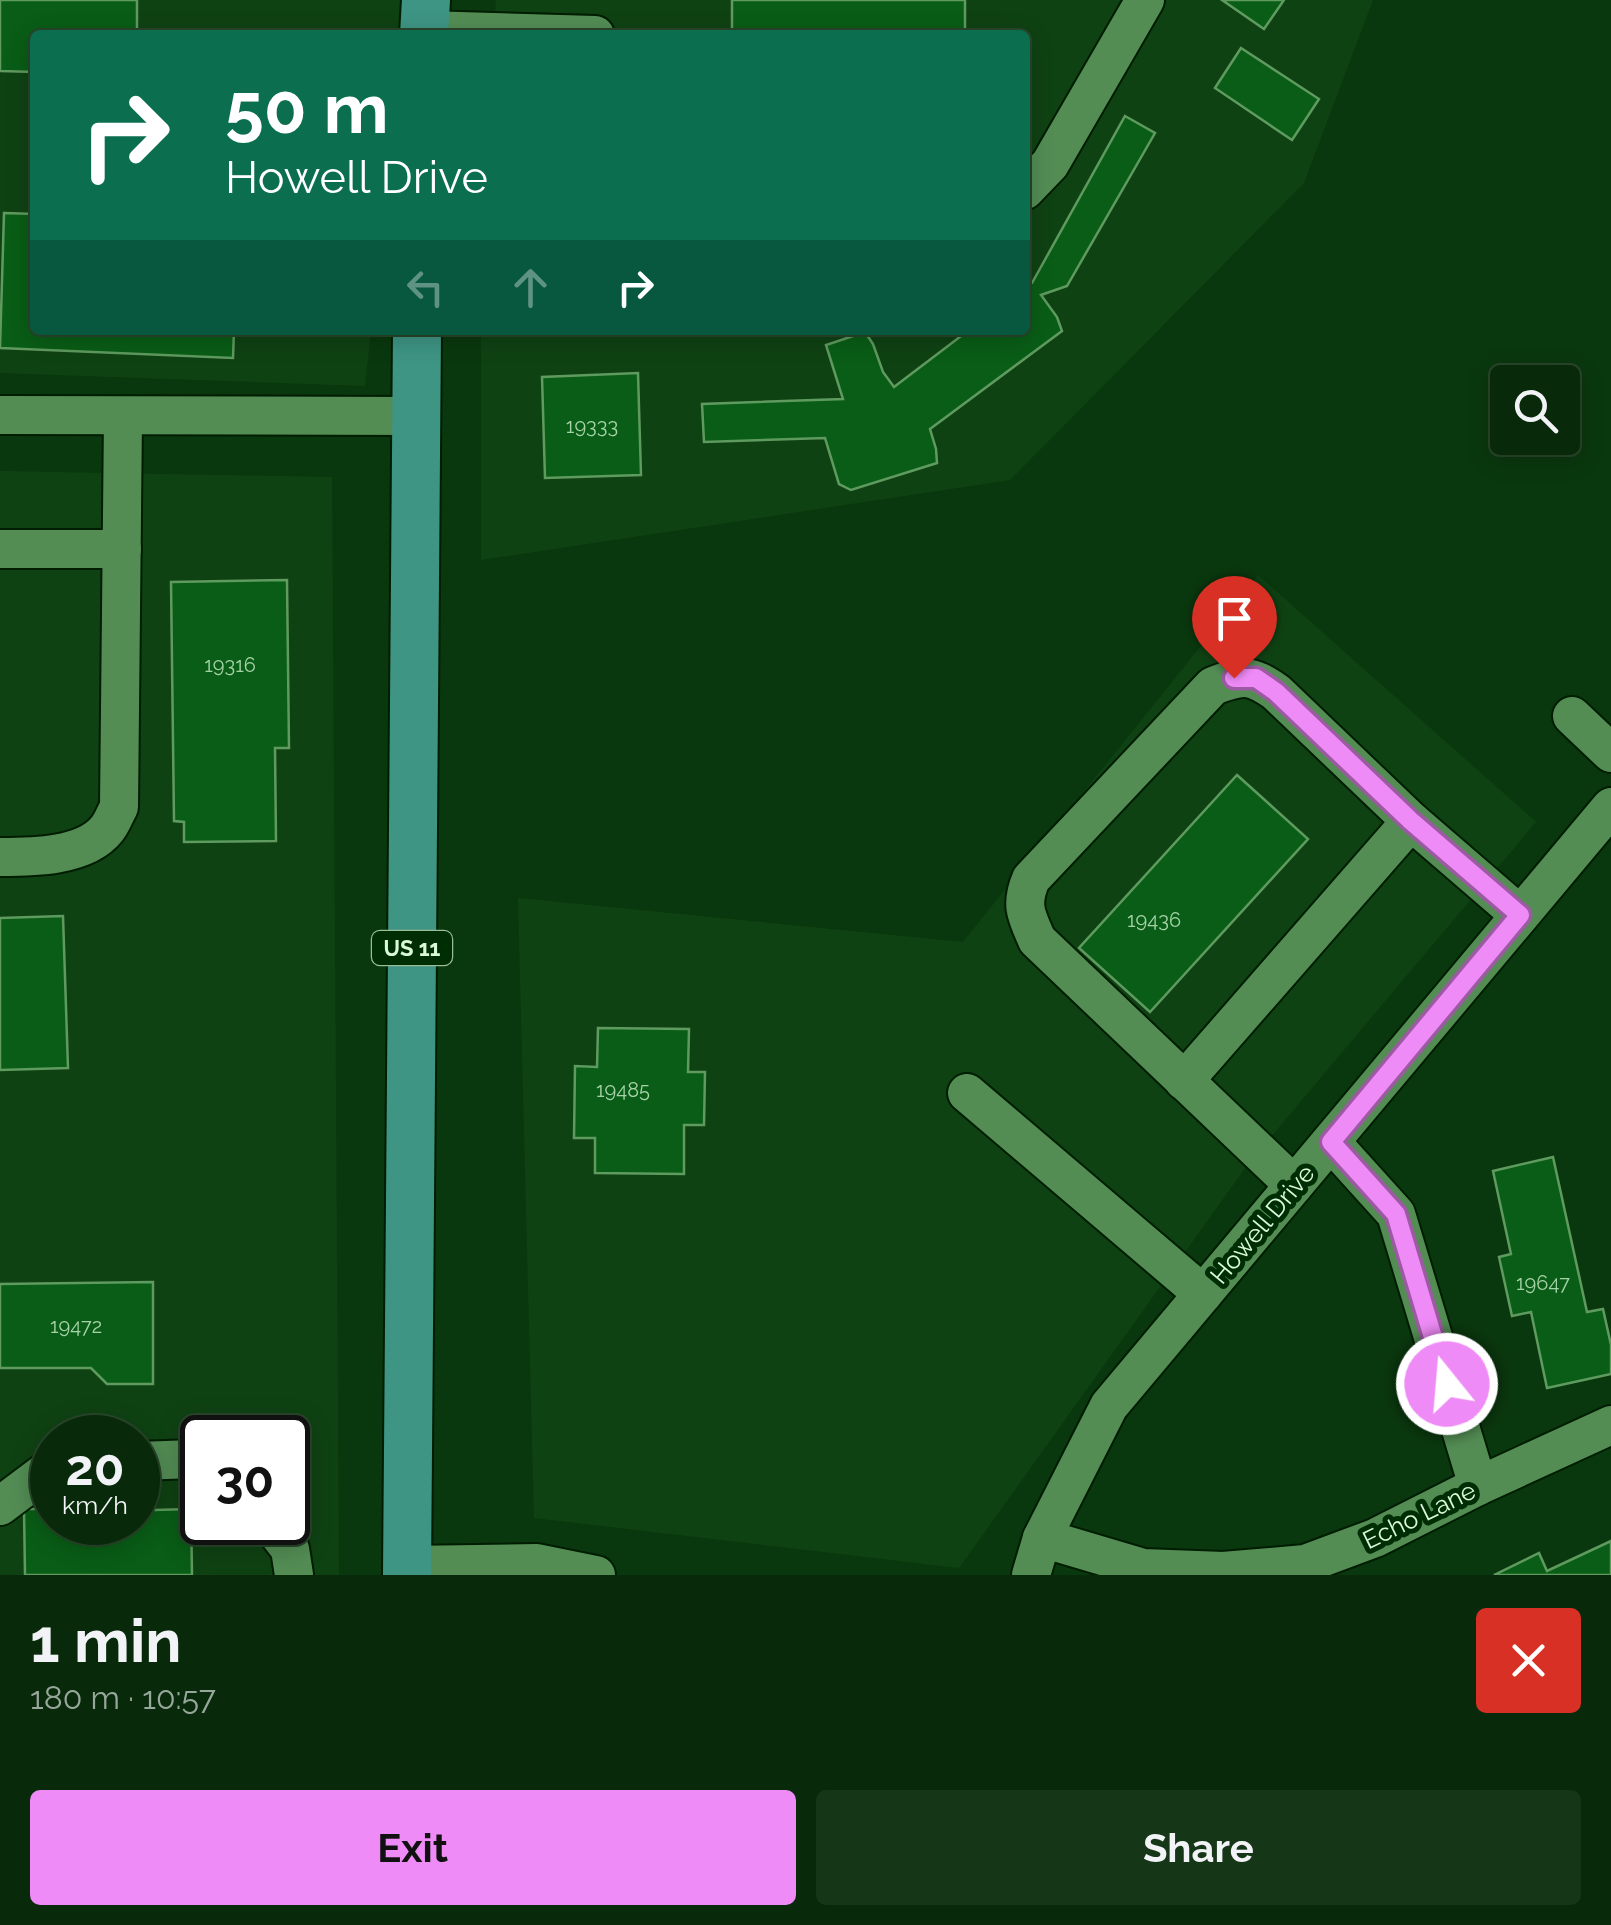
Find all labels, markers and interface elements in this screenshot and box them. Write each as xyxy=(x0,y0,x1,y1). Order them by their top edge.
text: 50 m xyxy=(225,67,389,149)
icon: right xyxy=(60,70,190,200)
text: Howell Drive xyxy=(225,151,488,204)
icon: left xyxy=(398,260,453,315)
icon: ahead xyxy=(503,260,558,315)
icon: right xyxy=(608,260,663,315)
map controls xyxy=(1490,365,1580,455)
button: search xyxy=(1490,365,1580,455)
house number: 19333 xyxy=(566,414,618,438)
pin xyxy=(1192,576,1277,679)
icon: arrive xyxy=(1207,591,1262,646)
house number: 19316 xyxy=(204,653,256,677)
house number: 19436 xyxy=(1127,908,1181,932)
road number: US 11 xyxy=(372,931,452,965)
house number: 19485 xyxy=(596,1078,650,1102)
street label: Howell Drive xyxy=(1204,1158,1320,1290)
house number: 19647 xyxy=(1516,1271,1570,1295)
house number: 19472 xyxy=(50,1314,102,1338)
position arrow xyxy=(1395,1332,1499,1436)
speed limit sign: 30 xyxy=(180,1415,310,1545)
text: 20 xyxy=(66,1438,124,1497)
street label: Echo Lane xyxy=(1358,1475,1480,1555)
text: km/h xyxy=(62,1490,128,1520)
text: 1 min xyxy=(30,1606,181,1676)
button: close xyxy=(1476,1608,1581,1713)
text: 180 m · 10:57 xyxy=(30,1679,216,1716)
button: Exit xyxy=(30,1790,796,1905)
button: Share xyxy=(816,1790,1581,1905)

